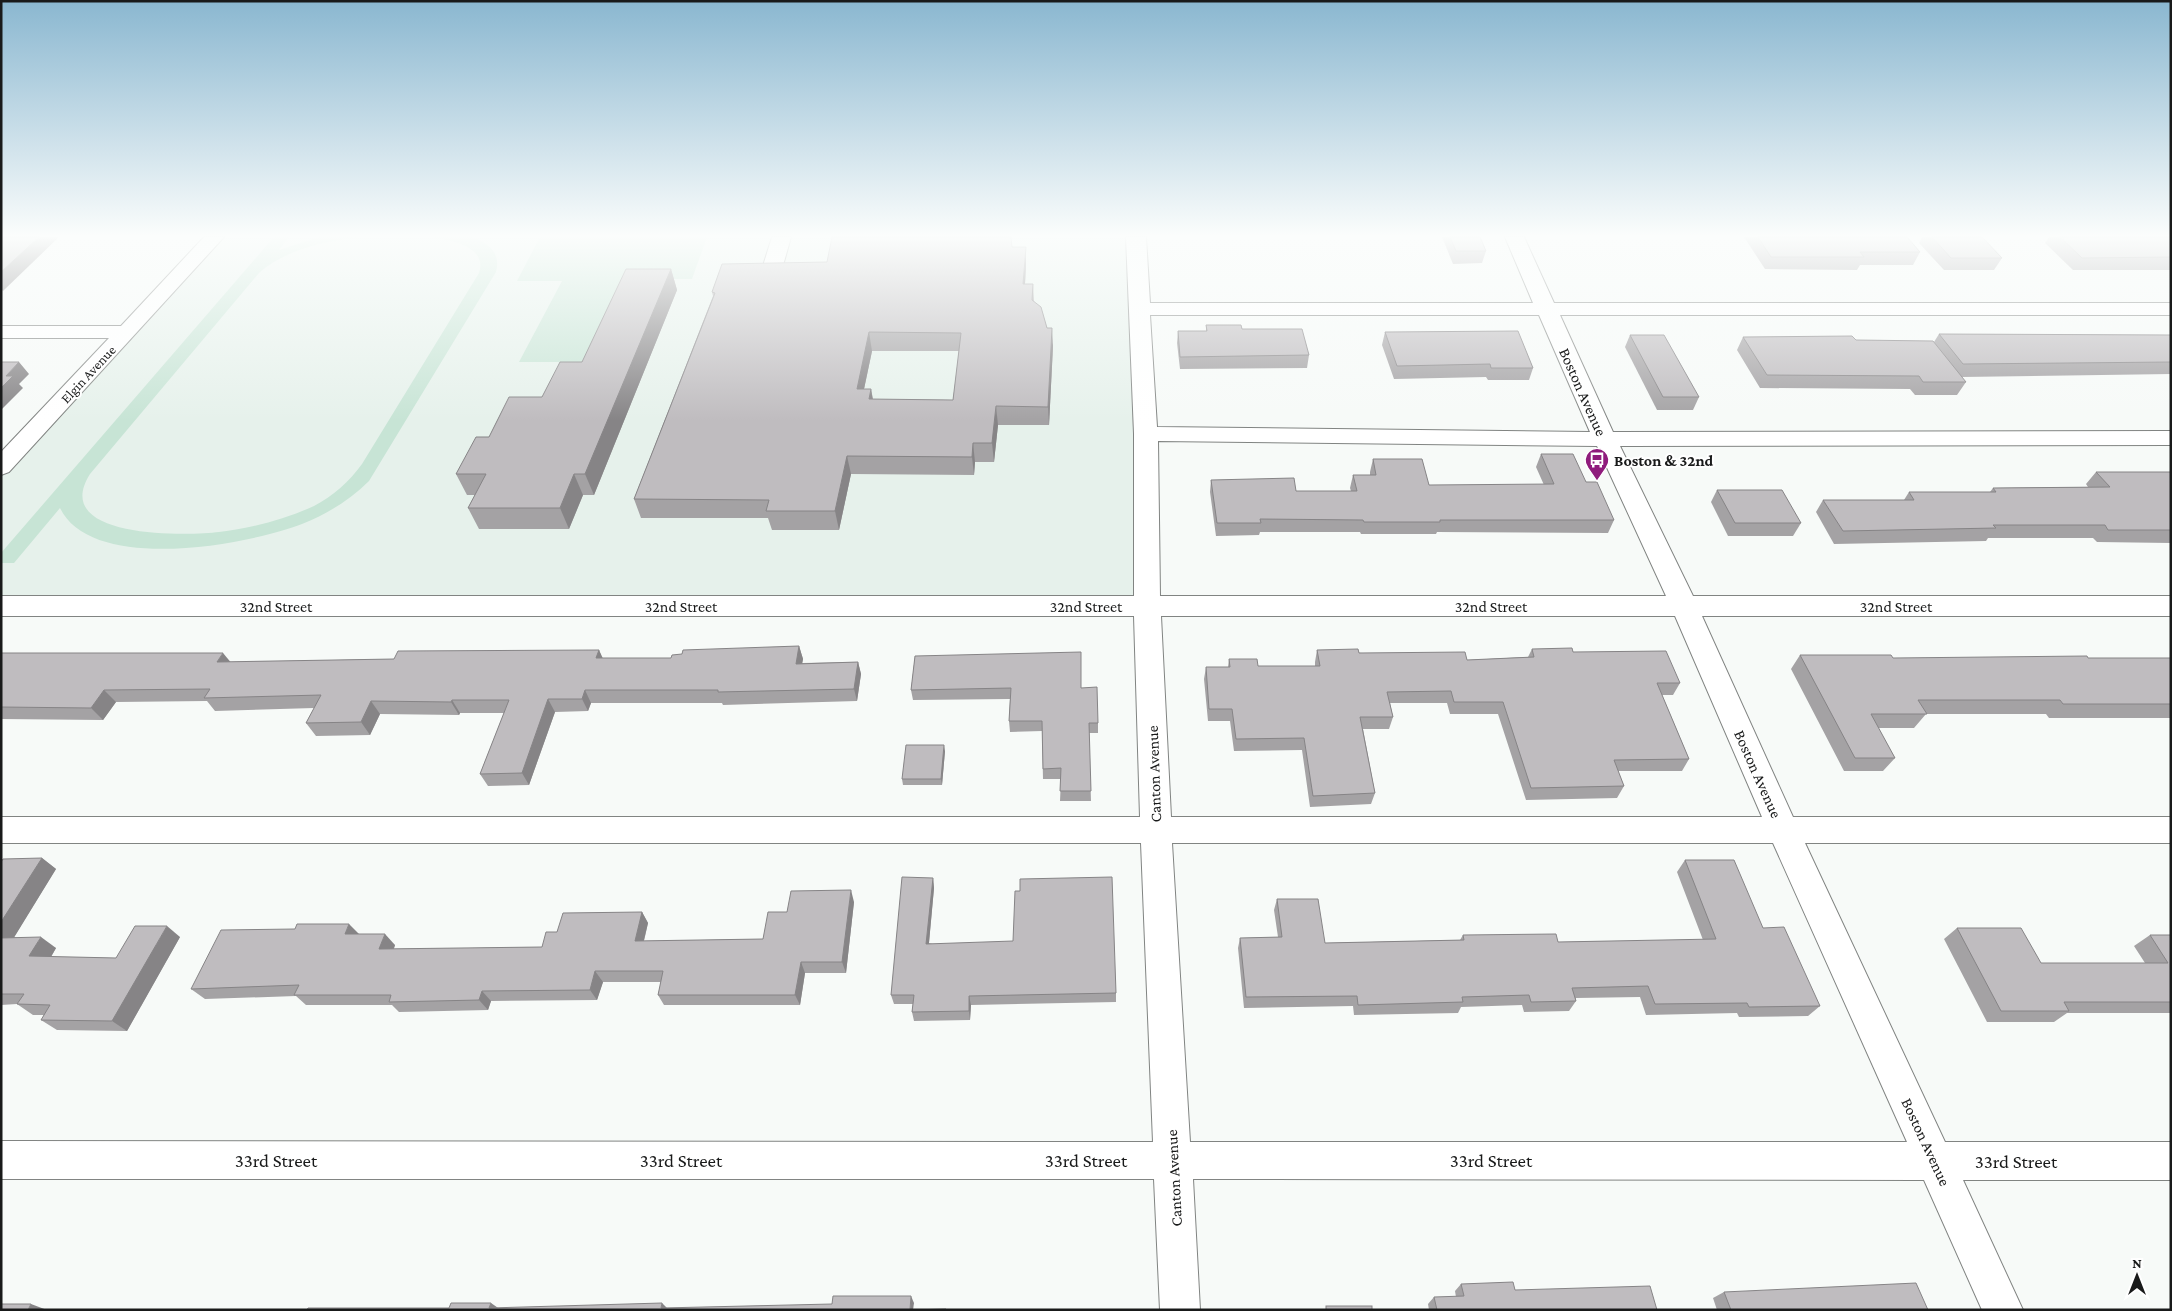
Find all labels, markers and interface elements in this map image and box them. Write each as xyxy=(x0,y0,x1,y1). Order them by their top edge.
street label: Elgin Avenue xyxy=(57,342,119,406)
street label: Boston Avenue xyxy=(1556,345,1610,439)
bus stop icon: Boston & 32nd xyxy=(1584,447,1610,481)
place label: Boston & 32nd xyxy=(1614,452,1714,469)
street label: 32nd Street xyxy=(240,598,313,615)
street label: 32nd Street xyxy=(645,598,718,615)
street label: 32nd Street xyxy=(1050,598,1123,615)
street label: 32nd Street xyxy=(1455,598,1528,615)
street label: 32nd Street xyxy=(1860,598,1933,615)
street label: Canton Avenue xyxy=(1144,725,1164,823)
street label: Boston Avenue xyxy=(1731,727,1785,821)
street label: Boston Avenue xyxy=(1898,1095,1954,1189)
street label: Canton Avenue xyxy=(1163,1129,1185,1227)
street label: 33rd Street xyxy=(235,1150,318,1171)
street label: 33rd Street xyxy=(640,1150,723,1171)
street label: 33rd Street xyxy=(1045,1150,1128,1171)
street label: 33rd Street xyxy=(1450,1150,1533,1171)
street label: 33rd Street xyxy=(1975,1151,2058,1172)
north arrow xyxy=(2112,1251,2162,1301)
text: N xyxy=(2132,1255,2142,1271)

